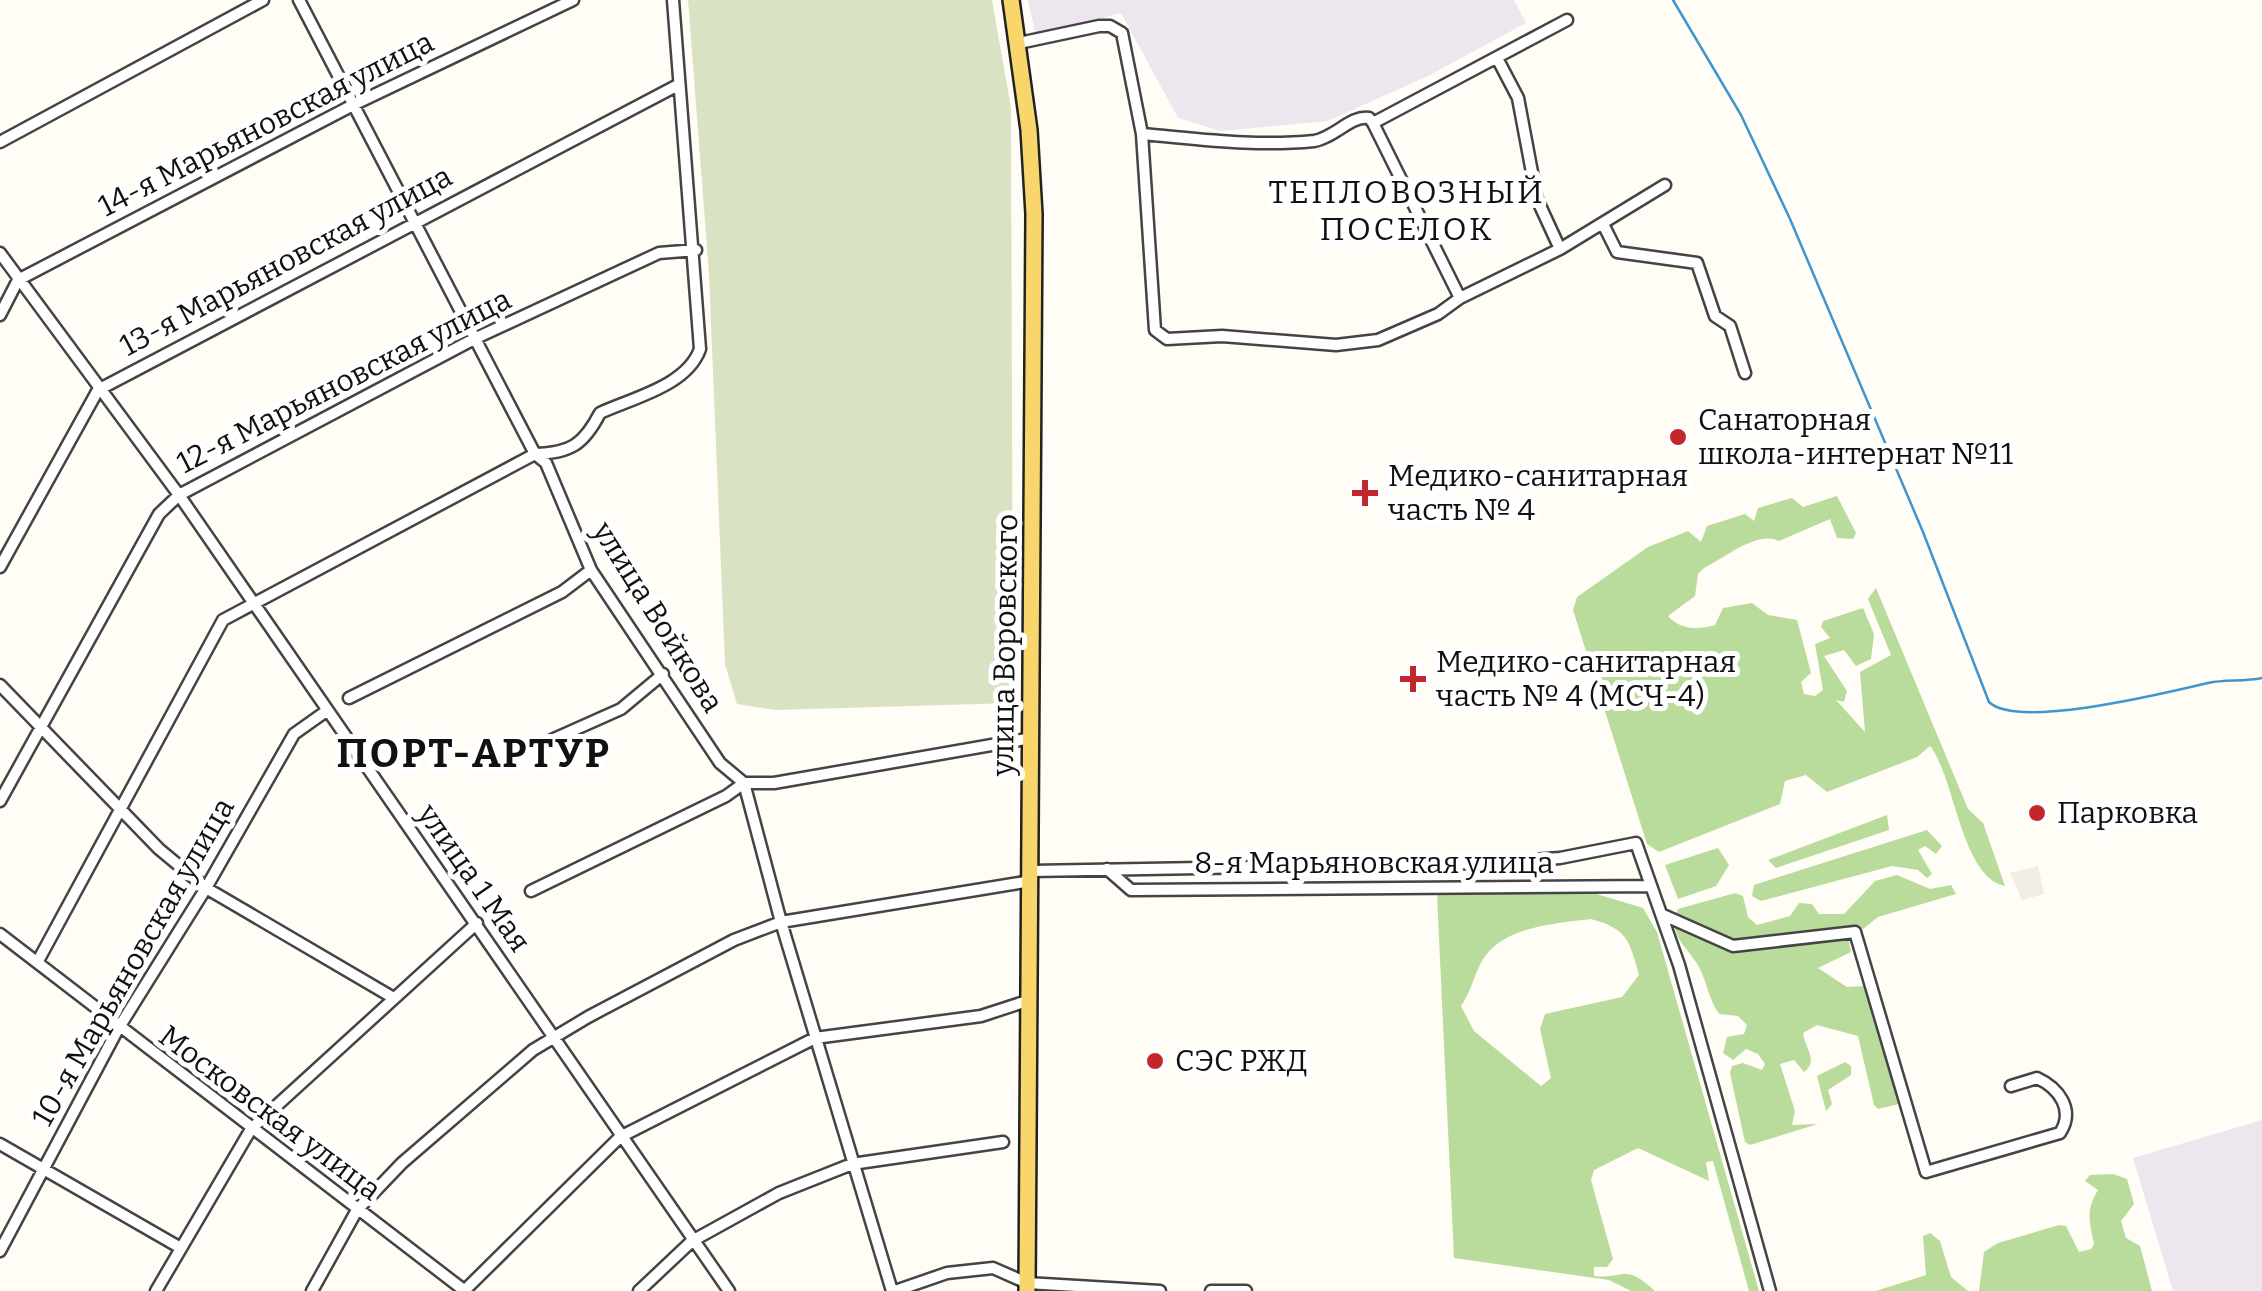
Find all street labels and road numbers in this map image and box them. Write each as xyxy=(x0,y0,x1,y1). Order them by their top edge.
street label: 14-я Марьяновская улица xyxy=(92,24,440,224)
street label: 13-я Марьяновская улица xyxy=(114,158,458,364)
street label: 12-я Марьяновская улица xyxy=(171,281,517,481)
street label: улица Войкова xyxy=(585,514,731,719)
street label: улица Воровского xyxy=(985,514,1025,777)
street label: 10-я Марьяновская улица xyxy=(24,792,242,1132)
street label: улица 1 Мая xyxy=(409,796,538,959)
street label: 8-я Марьяновская улица xyxy=(1194,845,1554,881)
street label: Московская улица xyxy=(152,1018,388,1208)

